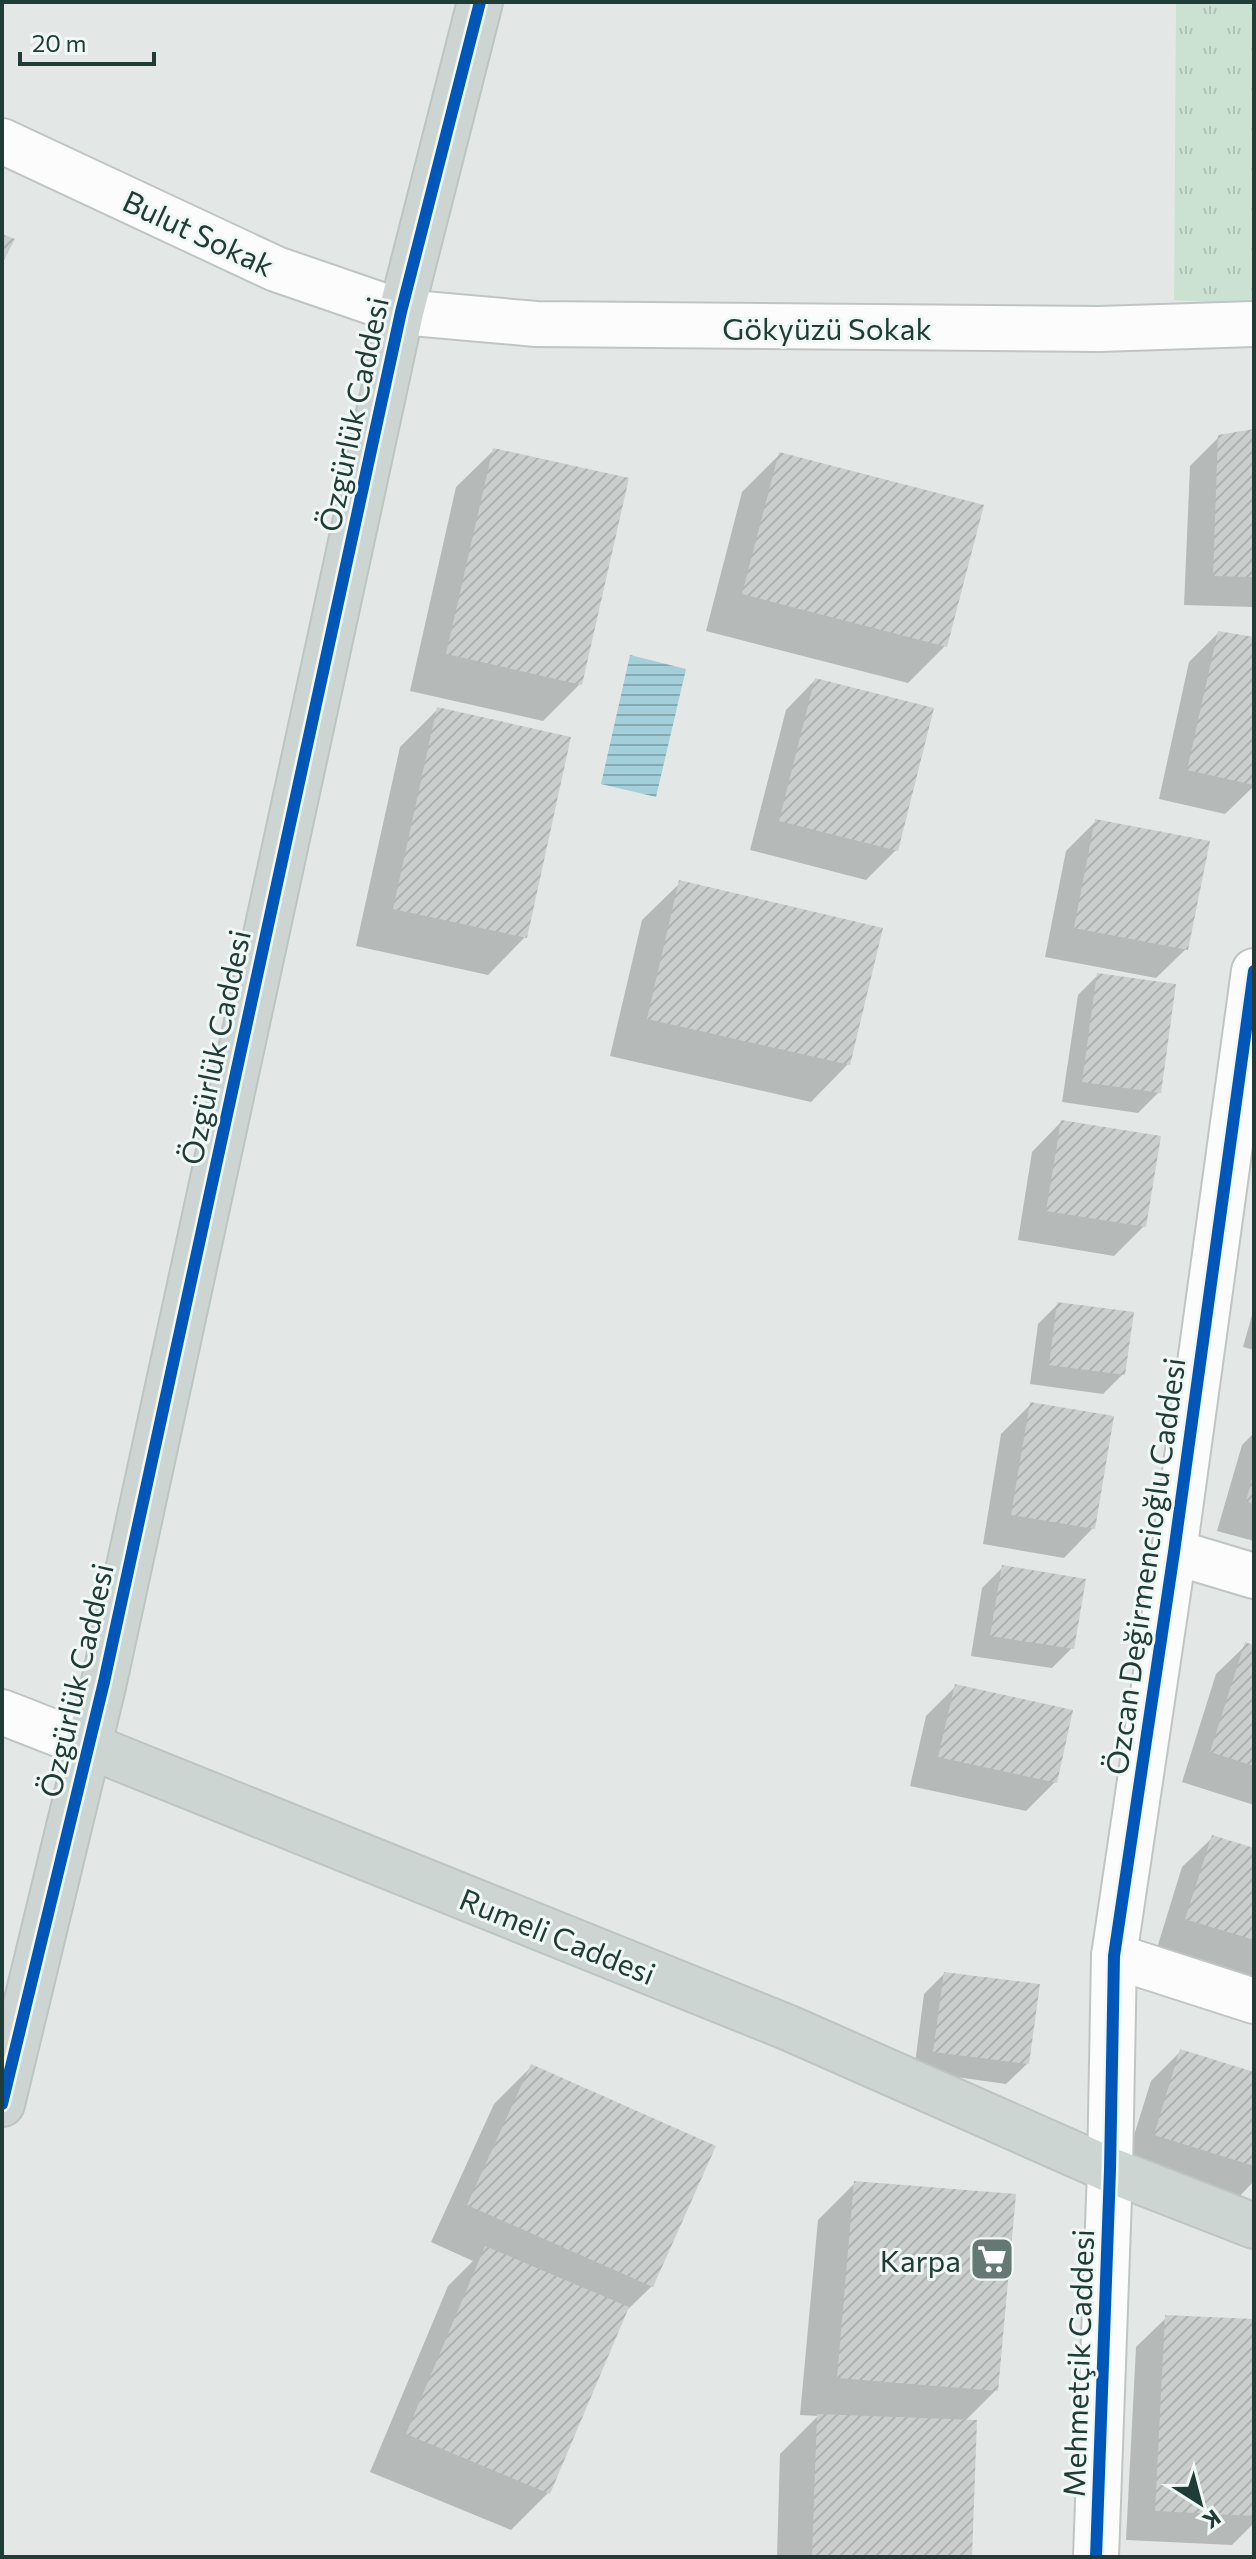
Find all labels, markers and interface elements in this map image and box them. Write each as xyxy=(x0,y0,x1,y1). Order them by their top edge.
scale bar xyxy=(20,16,154,66)
text: 20 m xyxy=(32,28,86,57)
street label: Bulut Sokak xyxy=(118,181,280,283)
street label: Özgürlük Caddesi xyxy=(309,293,395,535)
street label: Gökyüzü Sokak xyxy=(722,309,932,346)
street label: Özgürlük Caddesi xyxy=(171,926,257,1168)
street label: Özcan Değirmencioğlu Caddesi xyxy=(1096,1355,1192,1777)
street label: Özgürlük Caddesi xyxy=(30,1559,120,1801)
street label: Rumeli Caddesi xyxy=(455,1879,661,1991)
street label: Mehmetçik Caddesi xyxy=(1054,2228,1100,2498)
supermarket icon: Karpa xyxy=(968,2235,1016,2283)
place label: Karpa xyxy=(880,2241,961,2278)
north arrow xyxy=(1160,2463,1240,2543)
text: K xyxy=(1198,2504,1226,2535)

